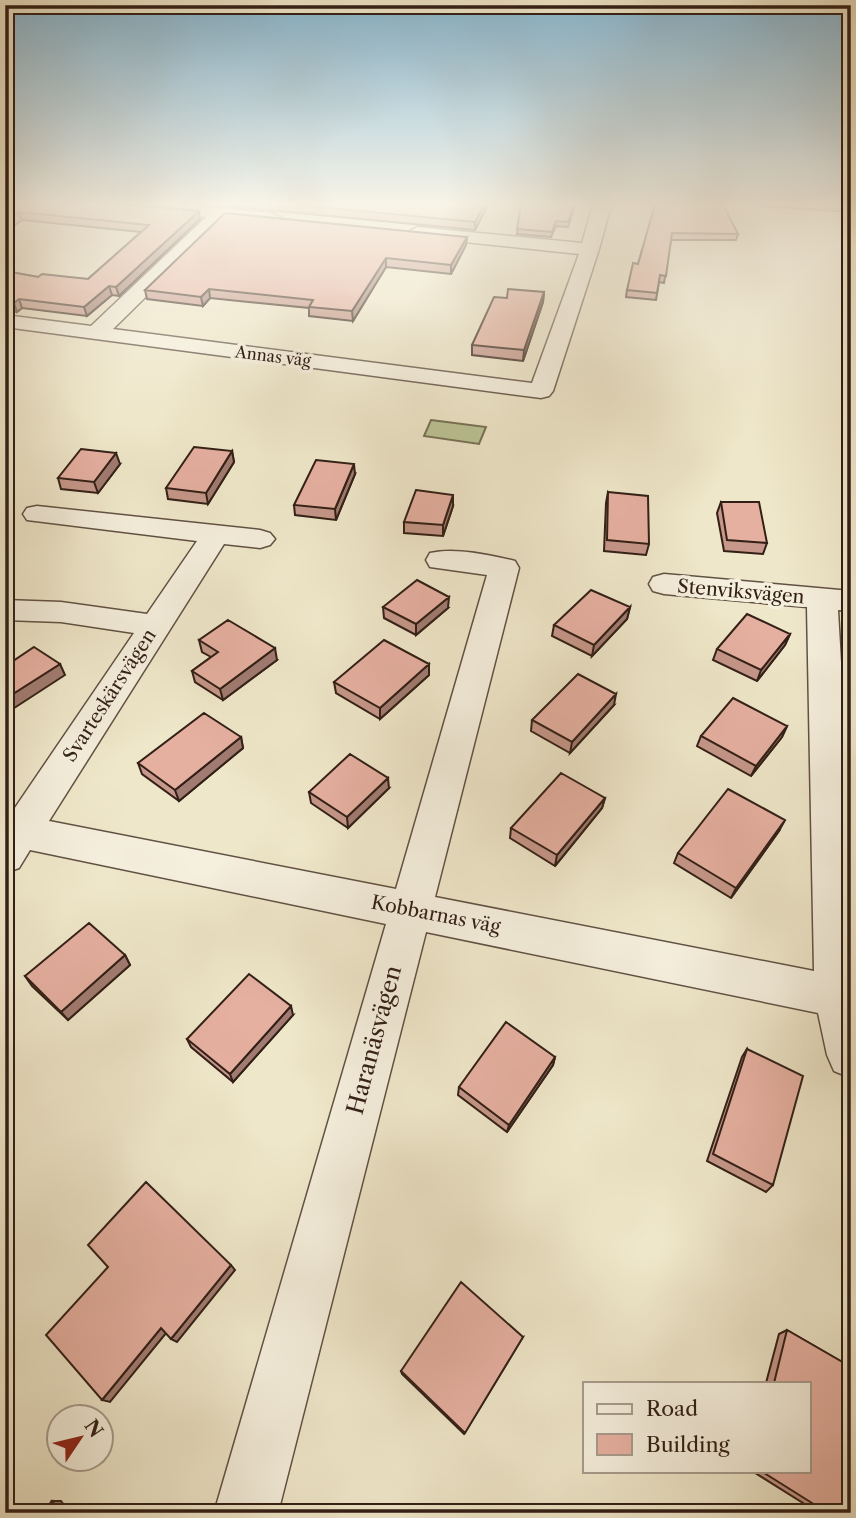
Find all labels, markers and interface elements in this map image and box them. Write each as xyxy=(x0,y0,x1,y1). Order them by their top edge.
street label: Annas väg xyxy=(233,341,313,371)
street label: Stenviksvägen xyxy=(676,574,806,609)
street label: Svarteskärsvägen xyxy=(58,625,161,766)
street label: Kobbarnas väg xyxy=(369,891,503,938)
street label: Haranäsvägen xyxy=(341,962,407,1118)
legend xyxy=(583,1382,810,1472)
text: Road xyxy=(646,1396,698,1421)
north arrow xyxy=(46,1402,116,1472)
text: N xyxy=(79,1415,108,1442)
text: Building xyxy=(646,1432,731,1457)

